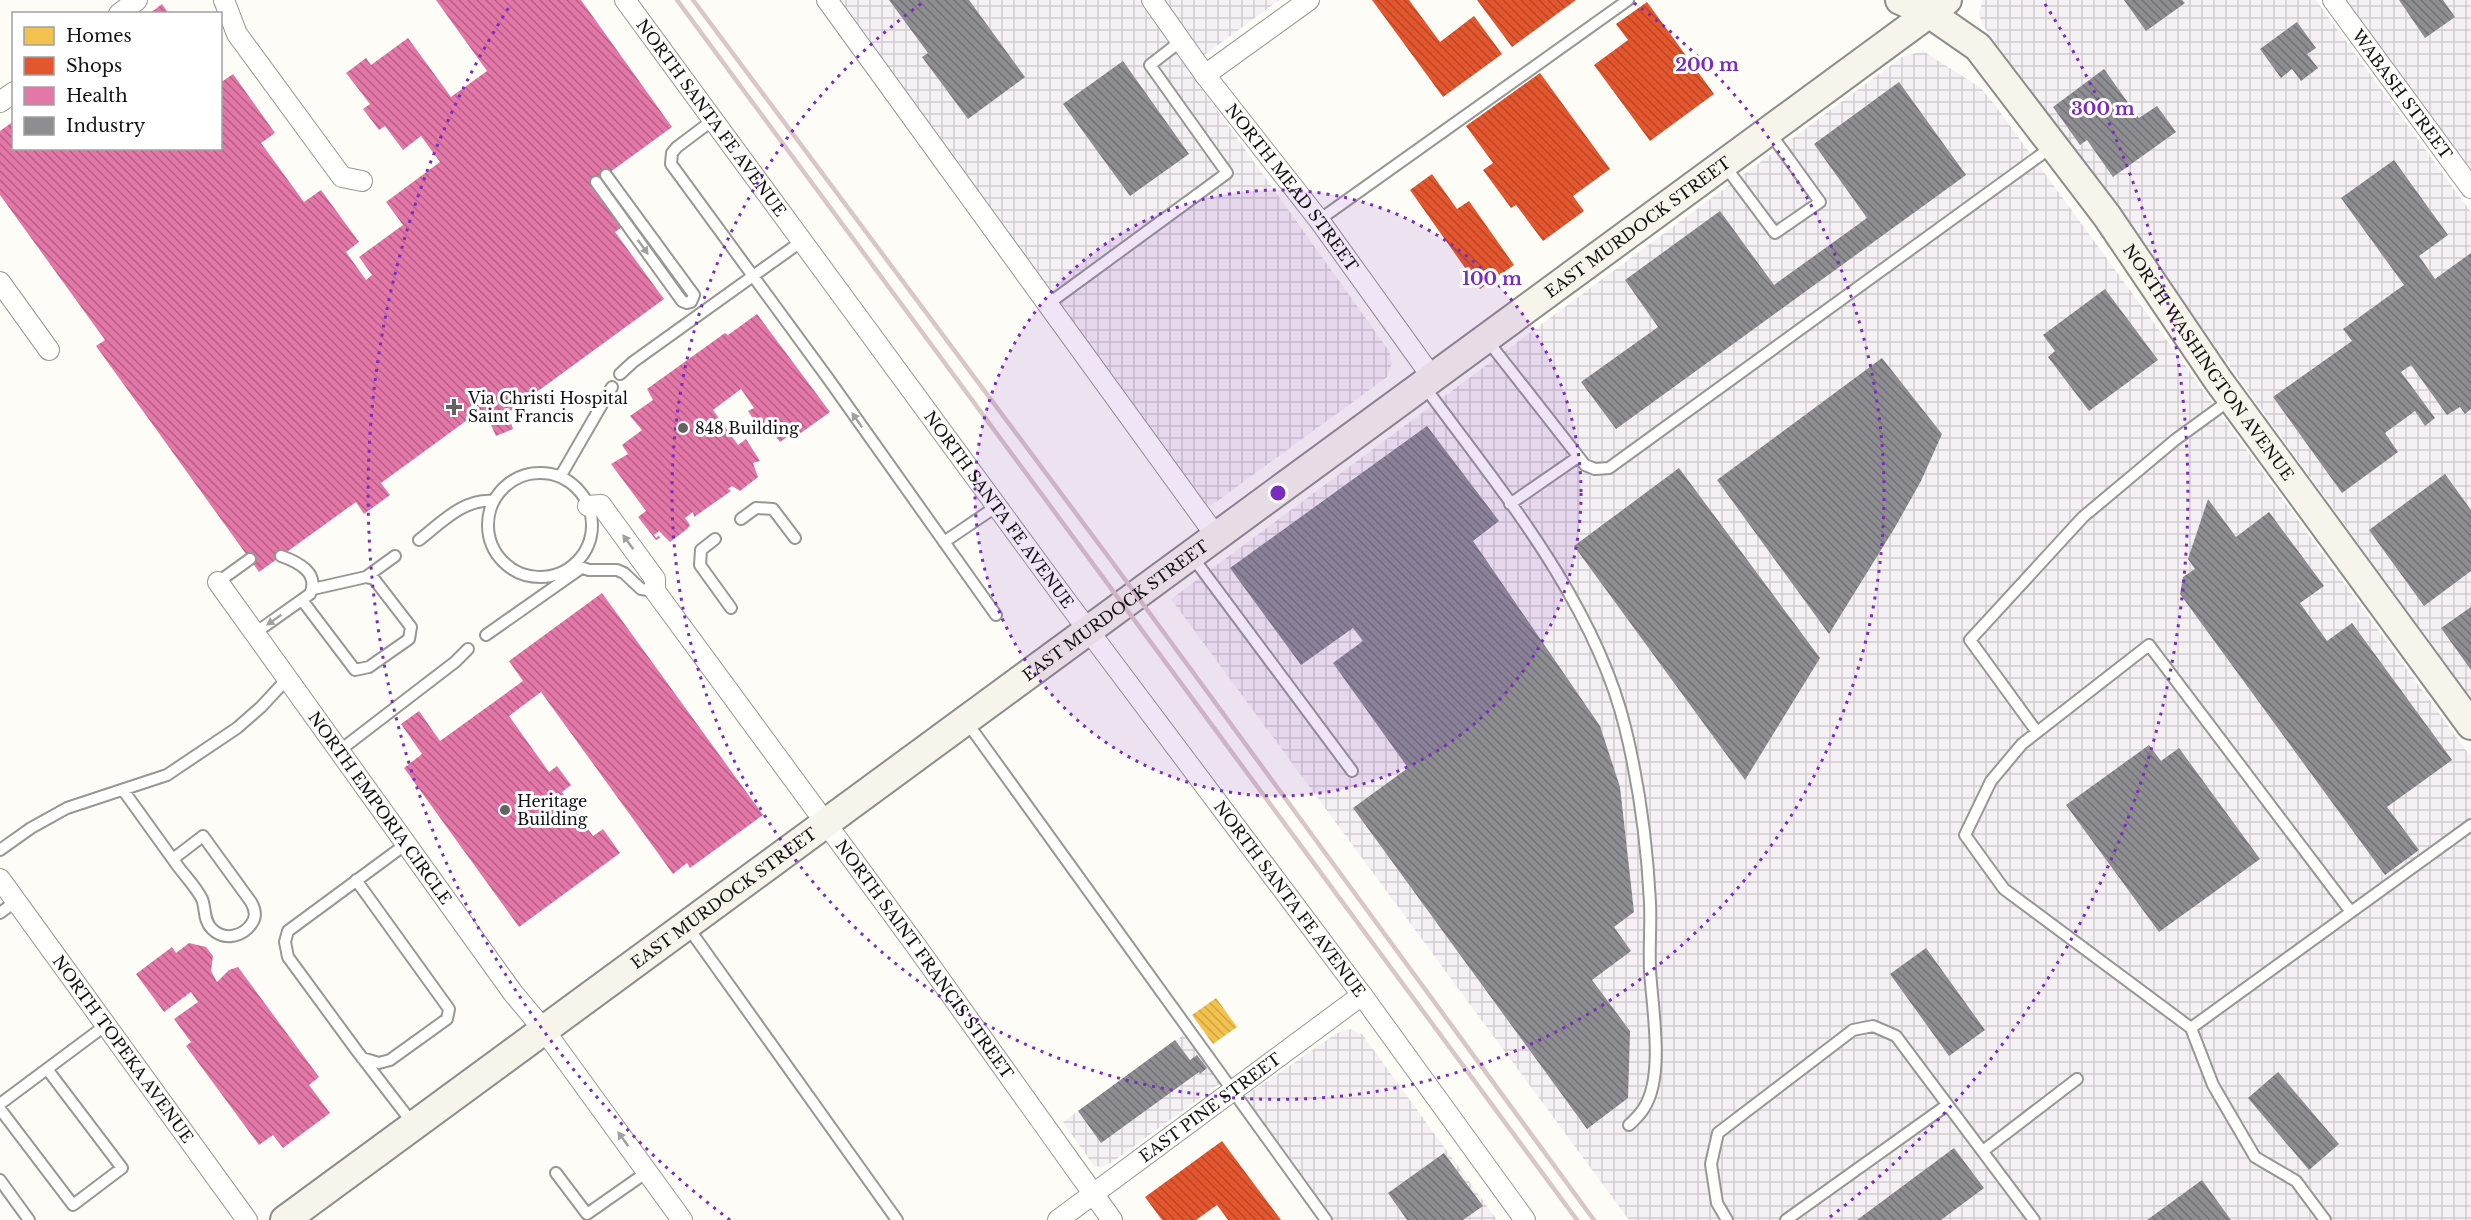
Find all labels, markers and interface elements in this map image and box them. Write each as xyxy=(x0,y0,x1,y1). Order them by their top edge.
legend xyxy=(12,12,222,150)
street label: NORTH SANTA FE AVENUE xyxy=(632,15,790,220)
text: Homes xyxy=(66,25,132,47)
street label: WABASH STREET xyxy=(2347,25,2457,163)
text: 200 m xyxy=(1675,54,1739,76)
text: Shops xyxy=(66,55,122,77)
text: Health xyxy=(66,85,128,107)
text: 300 m xyxy=(2071,98,2135,120)
street label: NORTH MEAD STREET xyxy=(1221,100,1363,275)
text: Industry xyxy=(66,115,146,137)
street label: EAST MURDOCK STREET xyxy=(1541,152,1735,302)
one-way arrow xyxy=(636,239,648,254)
street label: NORTH WASHINGTON AVENUE xyxy=(2119,240,2298,484)
text: 100 m xyxy=(1462,268,1522,290)
place label: Via Christi Hospital Saint Francis xyxy=(467,388,628,426)
marker: Via Christi Hospital Saint Francis xyxy=(445,398,463,416)
street label: NORTH SANTA FE AVENUE xyxy=(920,407,1078,612)
one-way arrow xyxy=(851,412,863,428)
place label: 848 Building xyxy=(695,418,799,438)
marker: 848 Building xyxy=(676,421,690,435)
centre of rings xyxy=(1268,483,1288,503)
one-way arrow xyxy=(622,534,634,550)
street label: EAST MURDOCK STREET xyxy=(1018,536,1212,685)
one-way arrow xyxy=(266,614,282,625)
street label: NORTH EMPORIA CIRCLE xyxy=(304,708,456,908)
place label: Heritage Building xyxy=(517,791,588,829)
street label: NORTH SANTA FE AVENUE xyxy=(1210,797,1370,1001)
marker: Heritage Building xyxy=(498,803,512,817)
street label: EAST MURDOCK STREET xyxy=(627,823,821,973)
street label: NORTH SAINT FRANCIS STREET xyxy=(831,836,1018,1083)
street label: NORTH TOPEKA AVENUE xyxy=(49,951,198,1147)
street label: EAST PINE STREET xyxy=(1135,1048,1285,1167)
one-way arrow xyxy=(617,1131,629,1147)

